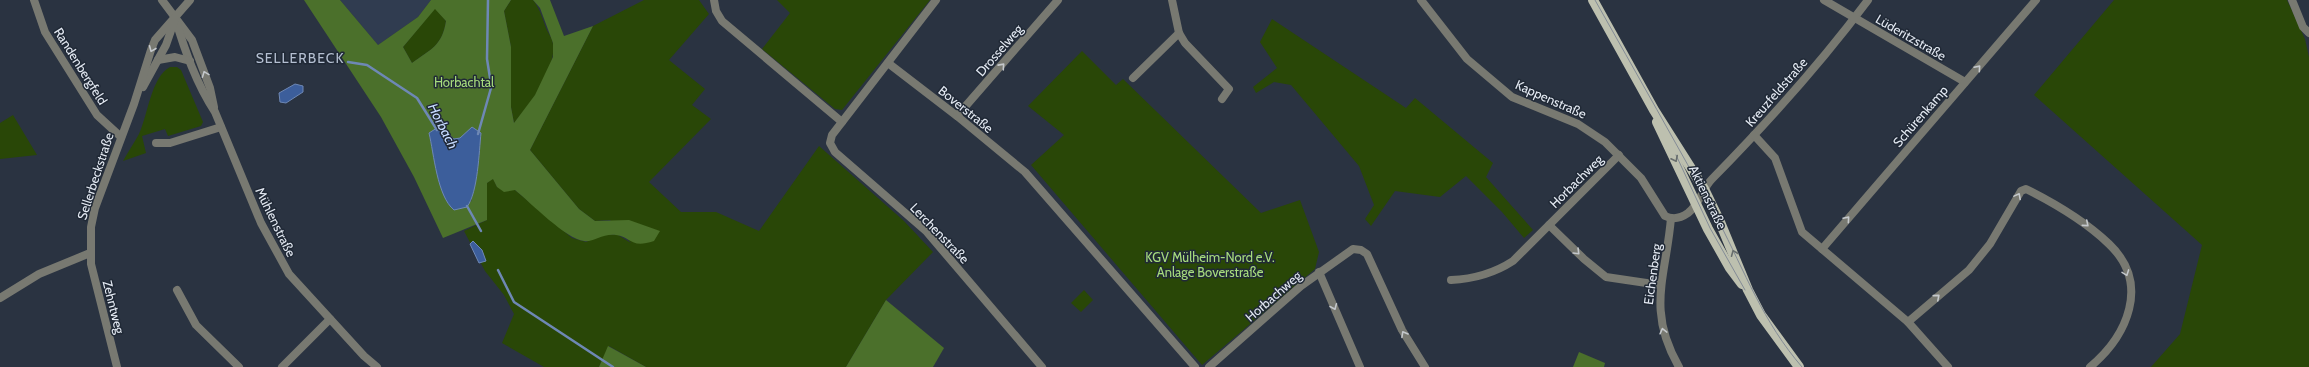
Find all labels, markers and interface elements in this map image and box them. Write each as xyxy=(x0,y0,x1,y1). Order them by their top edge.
street label: Lüderitzstraße xyxy=(1873,10,1949,64)
street label: Drosselweg xyxy=(972,20,1026,79)
street label: Randenbergfeld xyxy=(51,25,111,107)
one-way arrow xyxy=(148,45,156,52)
district label: SELLERBECK xyxy=(256,49,344,67)
street label: Kreuzfeldstraße xyxy=(1742,54,1810,130)
one-way arrow xyxy=(997,63,1004,70)
one-way arrow xyxy=(1973,65,1980,72)
one-way arrow xyxy=(202,71,210,78)
park label: Horbachtal xyxy=(434,74,494,90)
street label: Kappenstraße xyxy=(1513,76,1589,122)
street label: Boverstraße xyxy=(935,82,997,136)
street label: Schürenkamp xyxy=(1889,82,1951,150)
water label: Horbach xyxy=(424,100,462,152)
street label: Sellerbeckstraße xyxy=(73,130,117,222)
street label: Horbachweg xyxy=(1546,151,1606,211)
one-way arrow xyxy=(1670,155,1677,162)
street label: Aktienstraße xyxy=(1686,162,1730,232)
street label: Mühlenstraße xyxy=(252,185,300,260)
one-way arrow xyxy=(2013,193,2021,201)
street label: Lerchenstraße xyxy=(907,199,973,267)
one-way arrow xyxy=(1843,217,1850,224)
one-way arrow xyxy=(2081,220,2088,227)
street label: Eichenberg xyxy=(1640,242,1664,306)
one-way arrow xyxy=(1572,247,1580,255)
park label: KGV Mülheim-Nord e.V. Anlage Boverstraße xyxy=(1145,249,1275,280)
one-way arrow xyxy=(1730,250,1738,257)
street label: Horbachweg xyxy=(1242,267,1305,325)
one-way arrow xyxy=(2122,269,2130,276)
street label: Zehntweg xyxy=(100,279,128,336)
one-way arrow xyxy=(1933,294,1940,301)
one-way arrow xyxy=(1330,304,1338,311)
one-way arrow xyxy=(1660,328,1668,335)
one-way arrow xyxy=(1402,331,1409,338)

